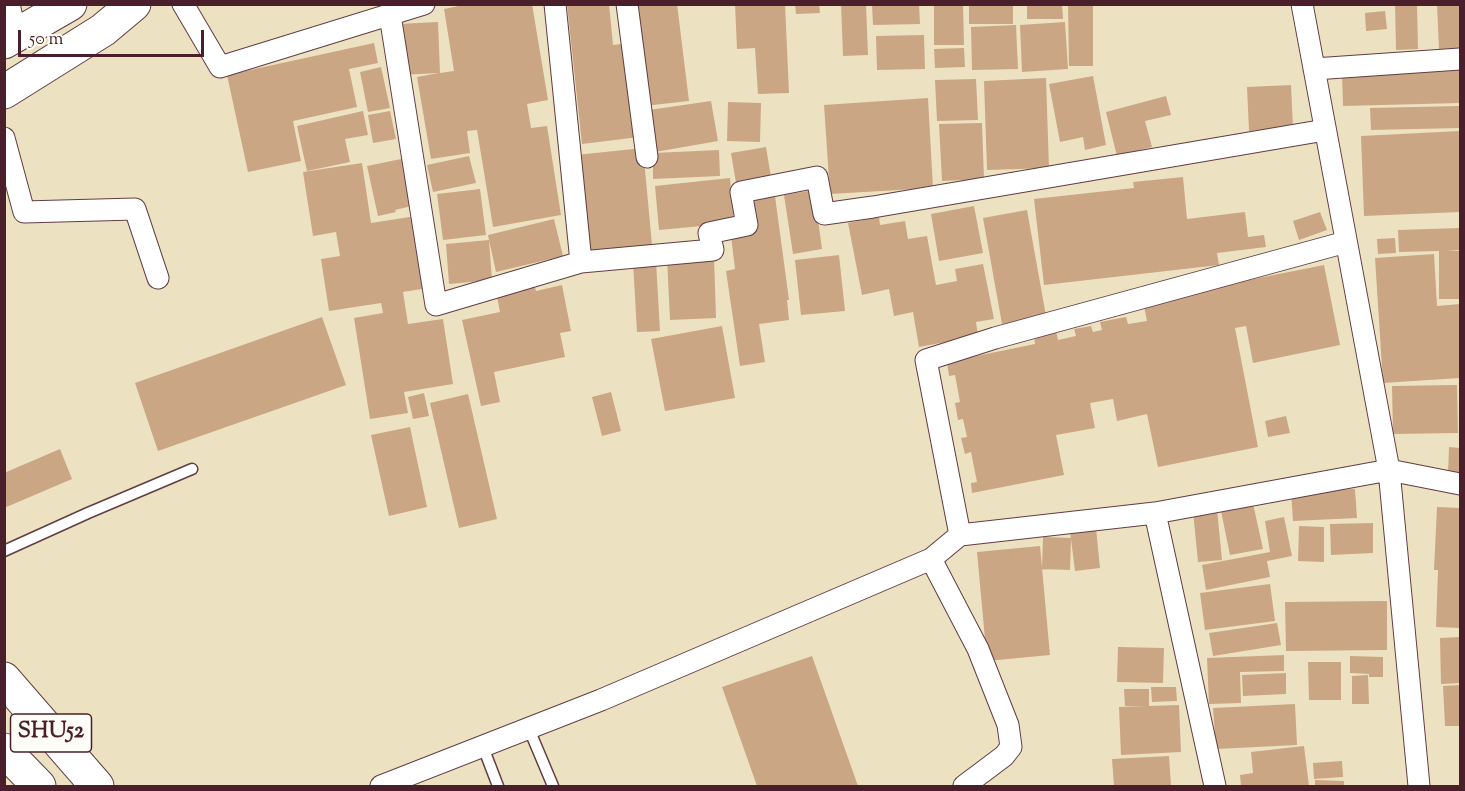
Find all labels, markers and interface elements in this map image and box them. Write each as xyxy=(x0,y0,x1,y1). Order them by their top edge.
scale bar xyxy=(21,18,207,56)
text: 50 m xyxy=(29,27,63,53)
road number: SHU52 xyxy=(10,714,92,752)

